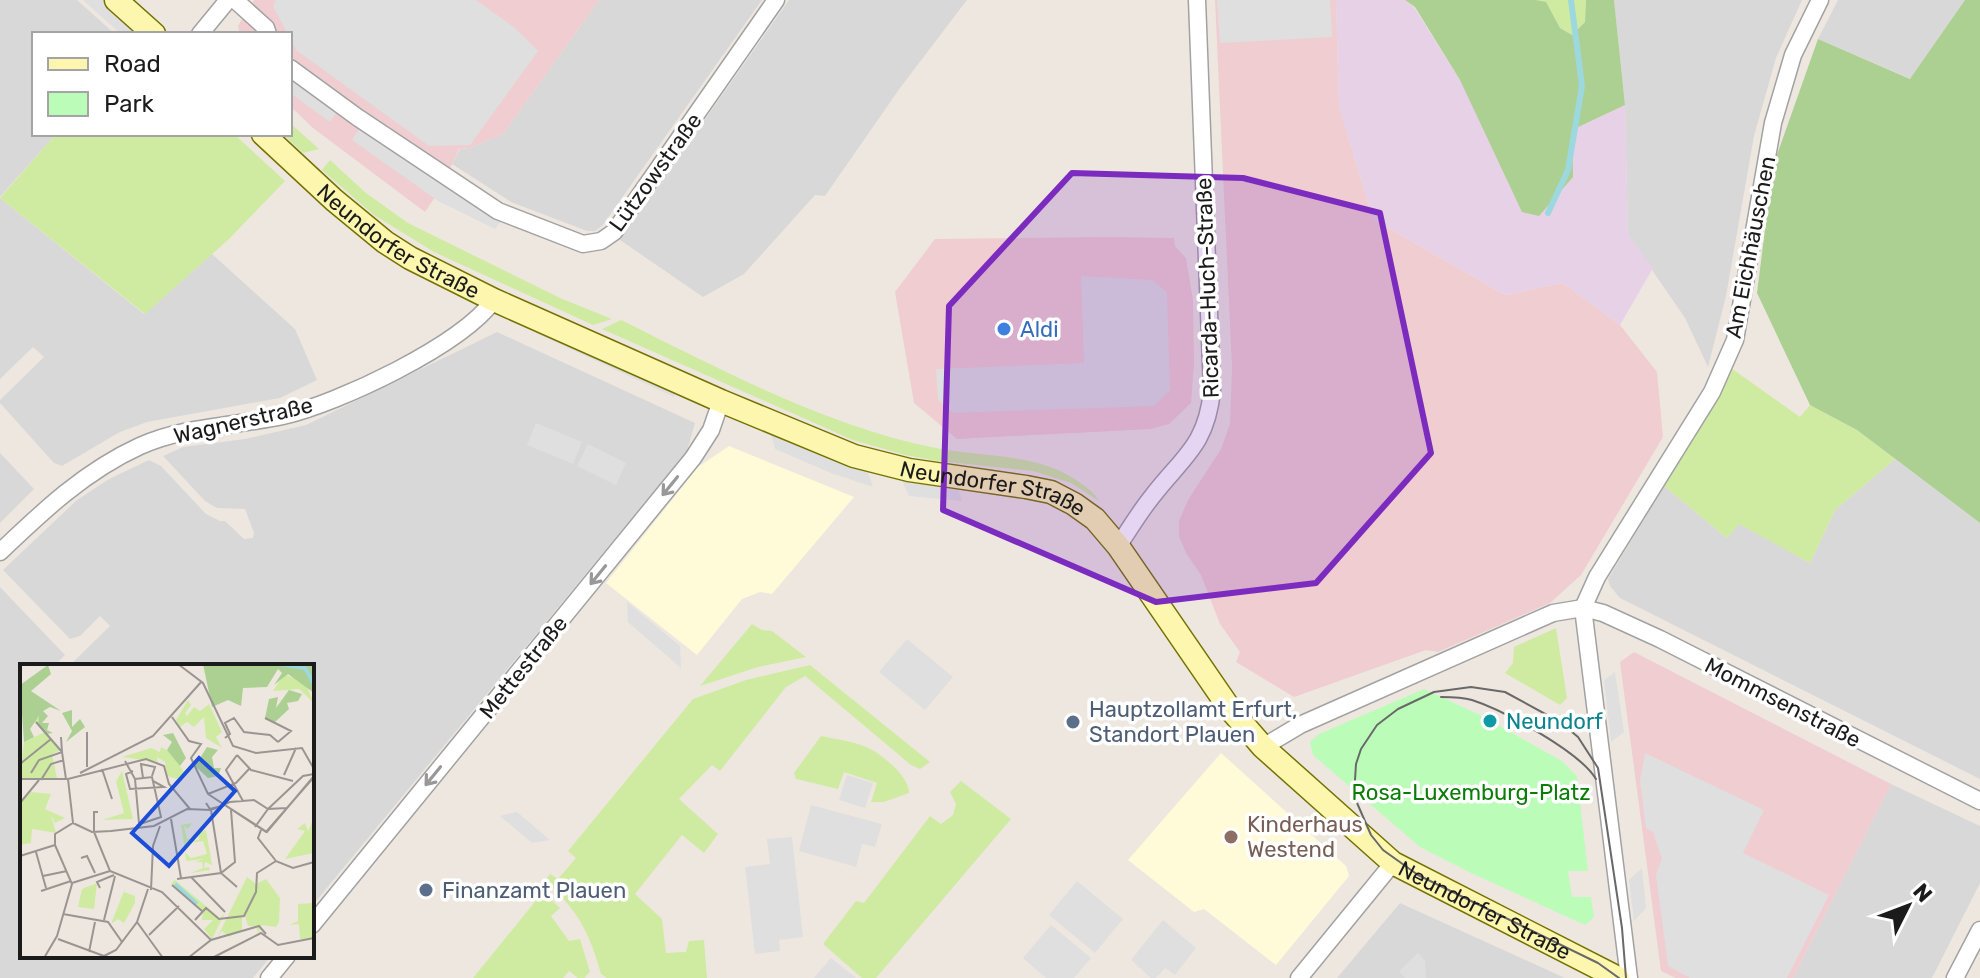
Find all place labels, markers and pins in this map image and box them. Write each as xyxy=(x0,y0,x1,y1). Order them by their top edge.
place label: Aldi xyxy=(1020,316,1059,343)
marker: Aldi xyxy=(995,320,1013,338)
place label: Hauptzollamt Erfurt, Standort Plauen xyxy=(1089,696,1297,748)
place label: Neundorf xyxy=(1506,708,1603,735)
marker: Neundorf xyxy=(1481,712,1499,730)
marker: Hauptzollamt Erfurt, Standort Plauen xyxy=(1064,713,1082,731)
place label: Kinderhaus Westend xyxy=(1247,811,1363,863)
marker: Kinderhaus Westend xyxy=(1222,828,1240,846)
place label: Finanzamt Plauen xyxy=(442,877,626,904)
marker: Finanzamt Plauen xyxy=(417,881,435,899)

